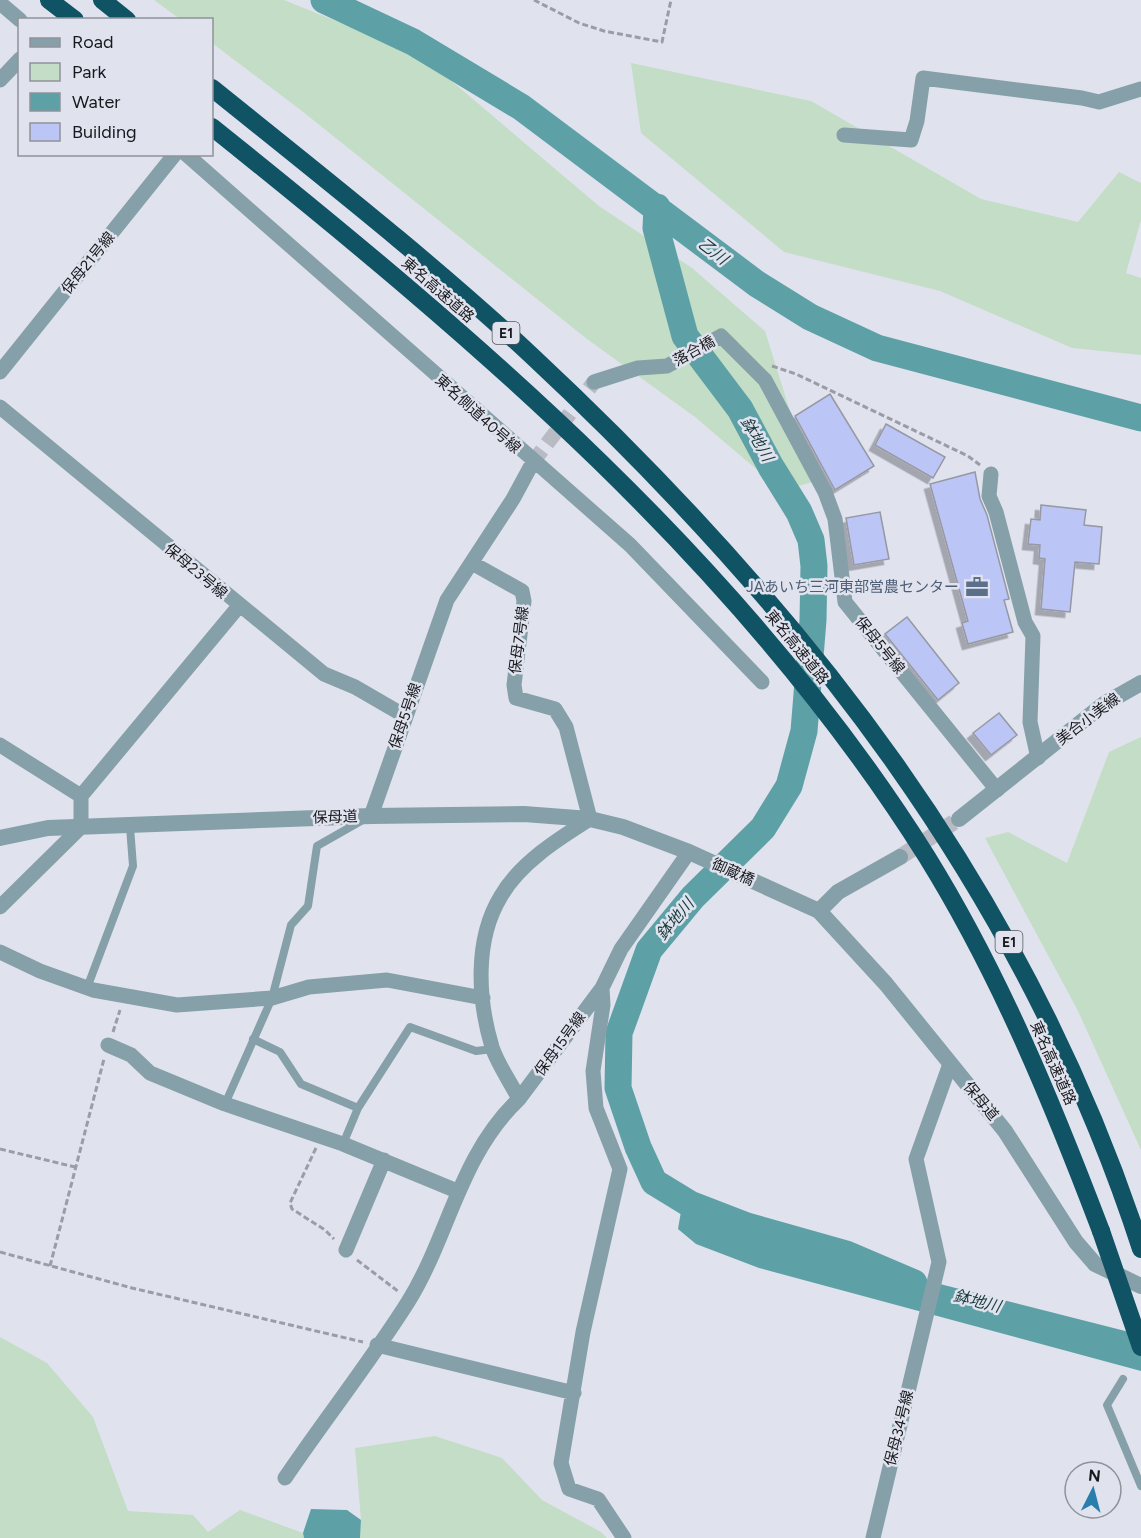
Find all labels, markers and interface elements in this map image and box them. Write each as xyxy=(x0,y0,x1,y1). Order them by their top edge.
legend xyxy=(18,18,213,156)
text: Road xyxy=(72,31,113,53)
text: Park xyxy=(72,61,107,83)
text: Water xyxy=(72,91,120,113)
text: Building xyxy=(72,121,137,143)
street label: 保母21号線 xyxy=(58,228,118,298)
water label: 乙川 xyxy=(694,234,733,269)
street label: 東名高速道路 xyxy=(398,254,478,326)
road number: E1 xyxy=(492,322,520,344)
street label: 落合橋 xyxy=(670,332,718,370)
street label: 東名側道40号線 xyxy=(431,371,525,457)
water label: 鉢地川 xyxy=(737,413,778,466)
street label: 保母23号線 xyxy=(161,540,231,602)
office icon: JAあいち三河東部営農センター xyxy=(964,574,990,600)
place label: JAあいち三河東部営農センター xyxy=(746,578,959,596)
street label: 保母7号線 xyxy=(506,605,532,675)
street label: 東名高速道路 xyxy=(762,606,832,688)
street label: 保母5号線 xyxy=(851,613,909,677)
street label: 保母5号線 xyxy=(385,681,425,751)
street label: 美合小美線 xyxy=(1053,689,1123,749)
street label: 保母道 xyxy=(312,807,358,827)
street label: 御蔵橋 xyxy=(709,855,757,889)
water label: 鉢地川 xyxy=(652,893,699,943)
road number: E1 xyxy=(996,931,1022,953)
street label: 保母15号線 xyxy=(531,1008,589,1080)
street label: 東名高速道路 xyxy=(1026,1018,1080,1108)
street label: 保母道 xyxy=(960,1078,1002,1124)
water label: 鉢地川 xyxy=(951,1286,1005,1317)
street label: 保母34号線 xyxy=(881,1388,917,1468)
north arrow xyxy=(1063,1460,1123,1520)
text: N xyxy=(1087,1465,1102,1486)

